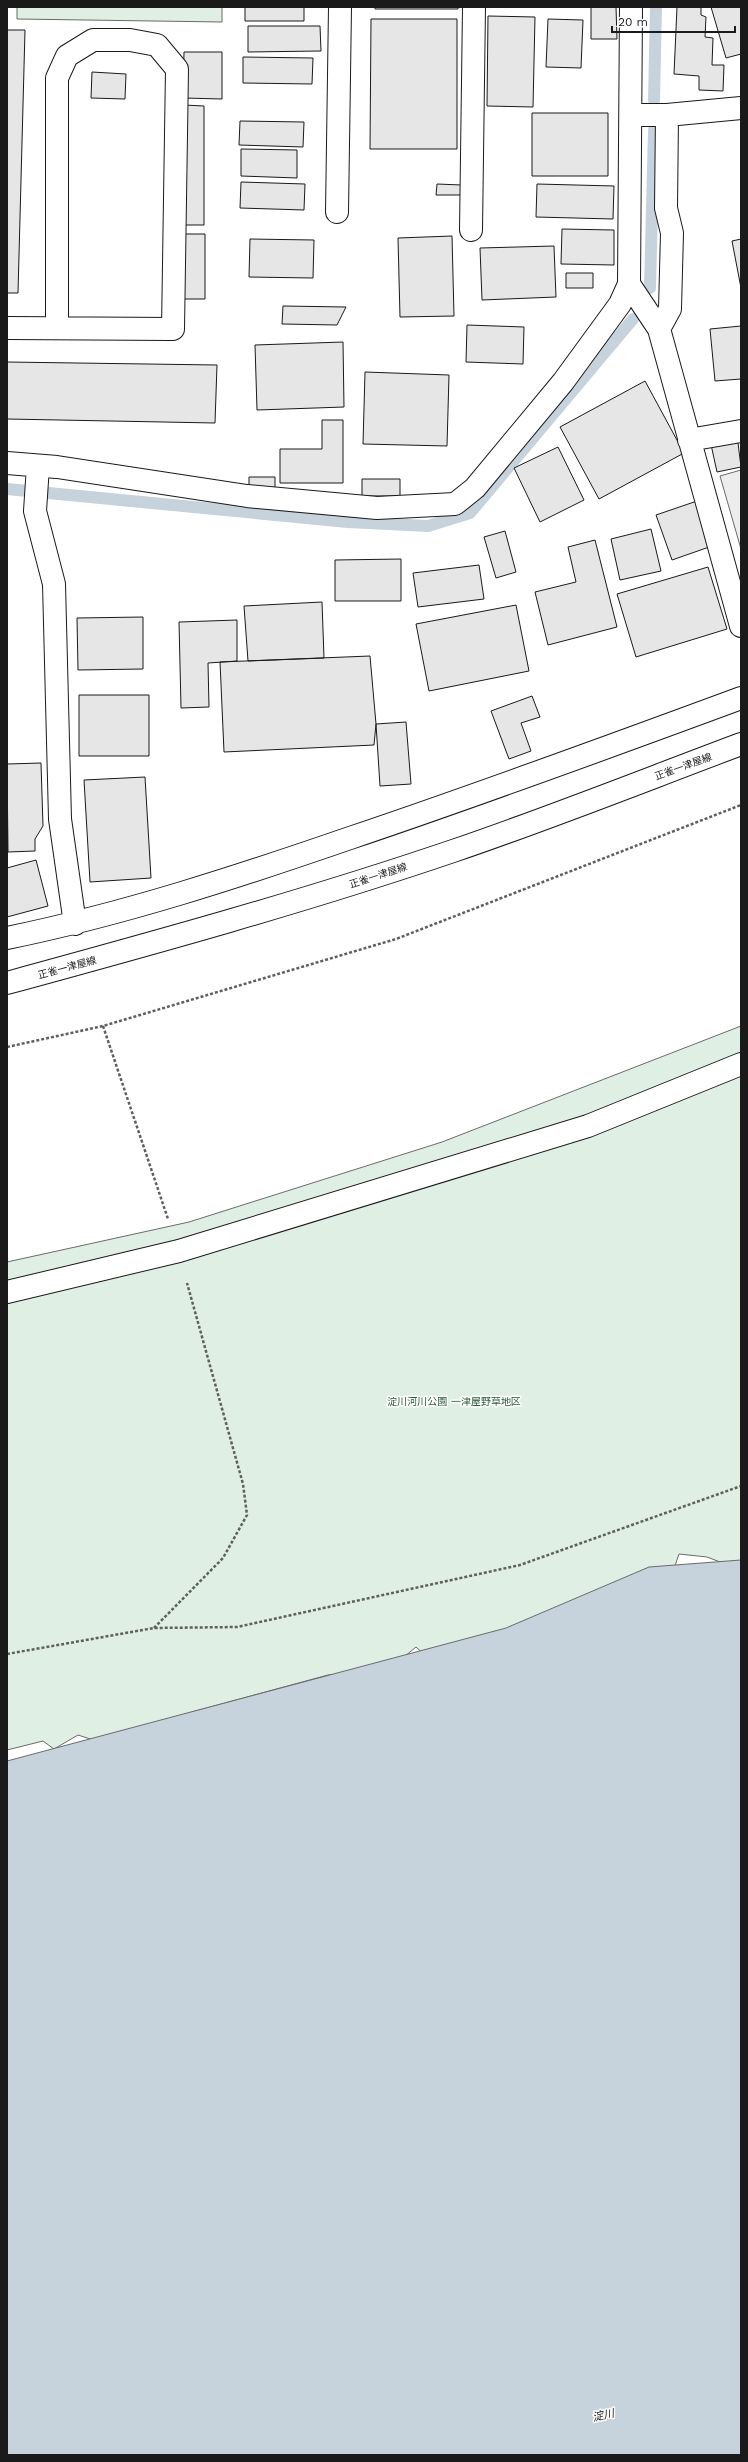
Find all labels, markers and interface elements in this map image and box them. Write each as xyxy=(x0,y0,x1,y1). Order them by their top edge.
scale bar xyxy=(612,8,735,34)
text: 20 m xyxy=(618,15,648,29)
street label: 正雀一津屋線 xyxy=(653,751,713,782)
street label: 正雀一津屋線 xyxy=(348,861,408,890)
street label: 正雀一津屋線 xyxy=(37,954,98,981)
park label: 淀川河川公園 一津屋野草地区 xyxy=(387,1396,521,1407)
water label: 淀川 xyxy=(591,2406,616,2424)

